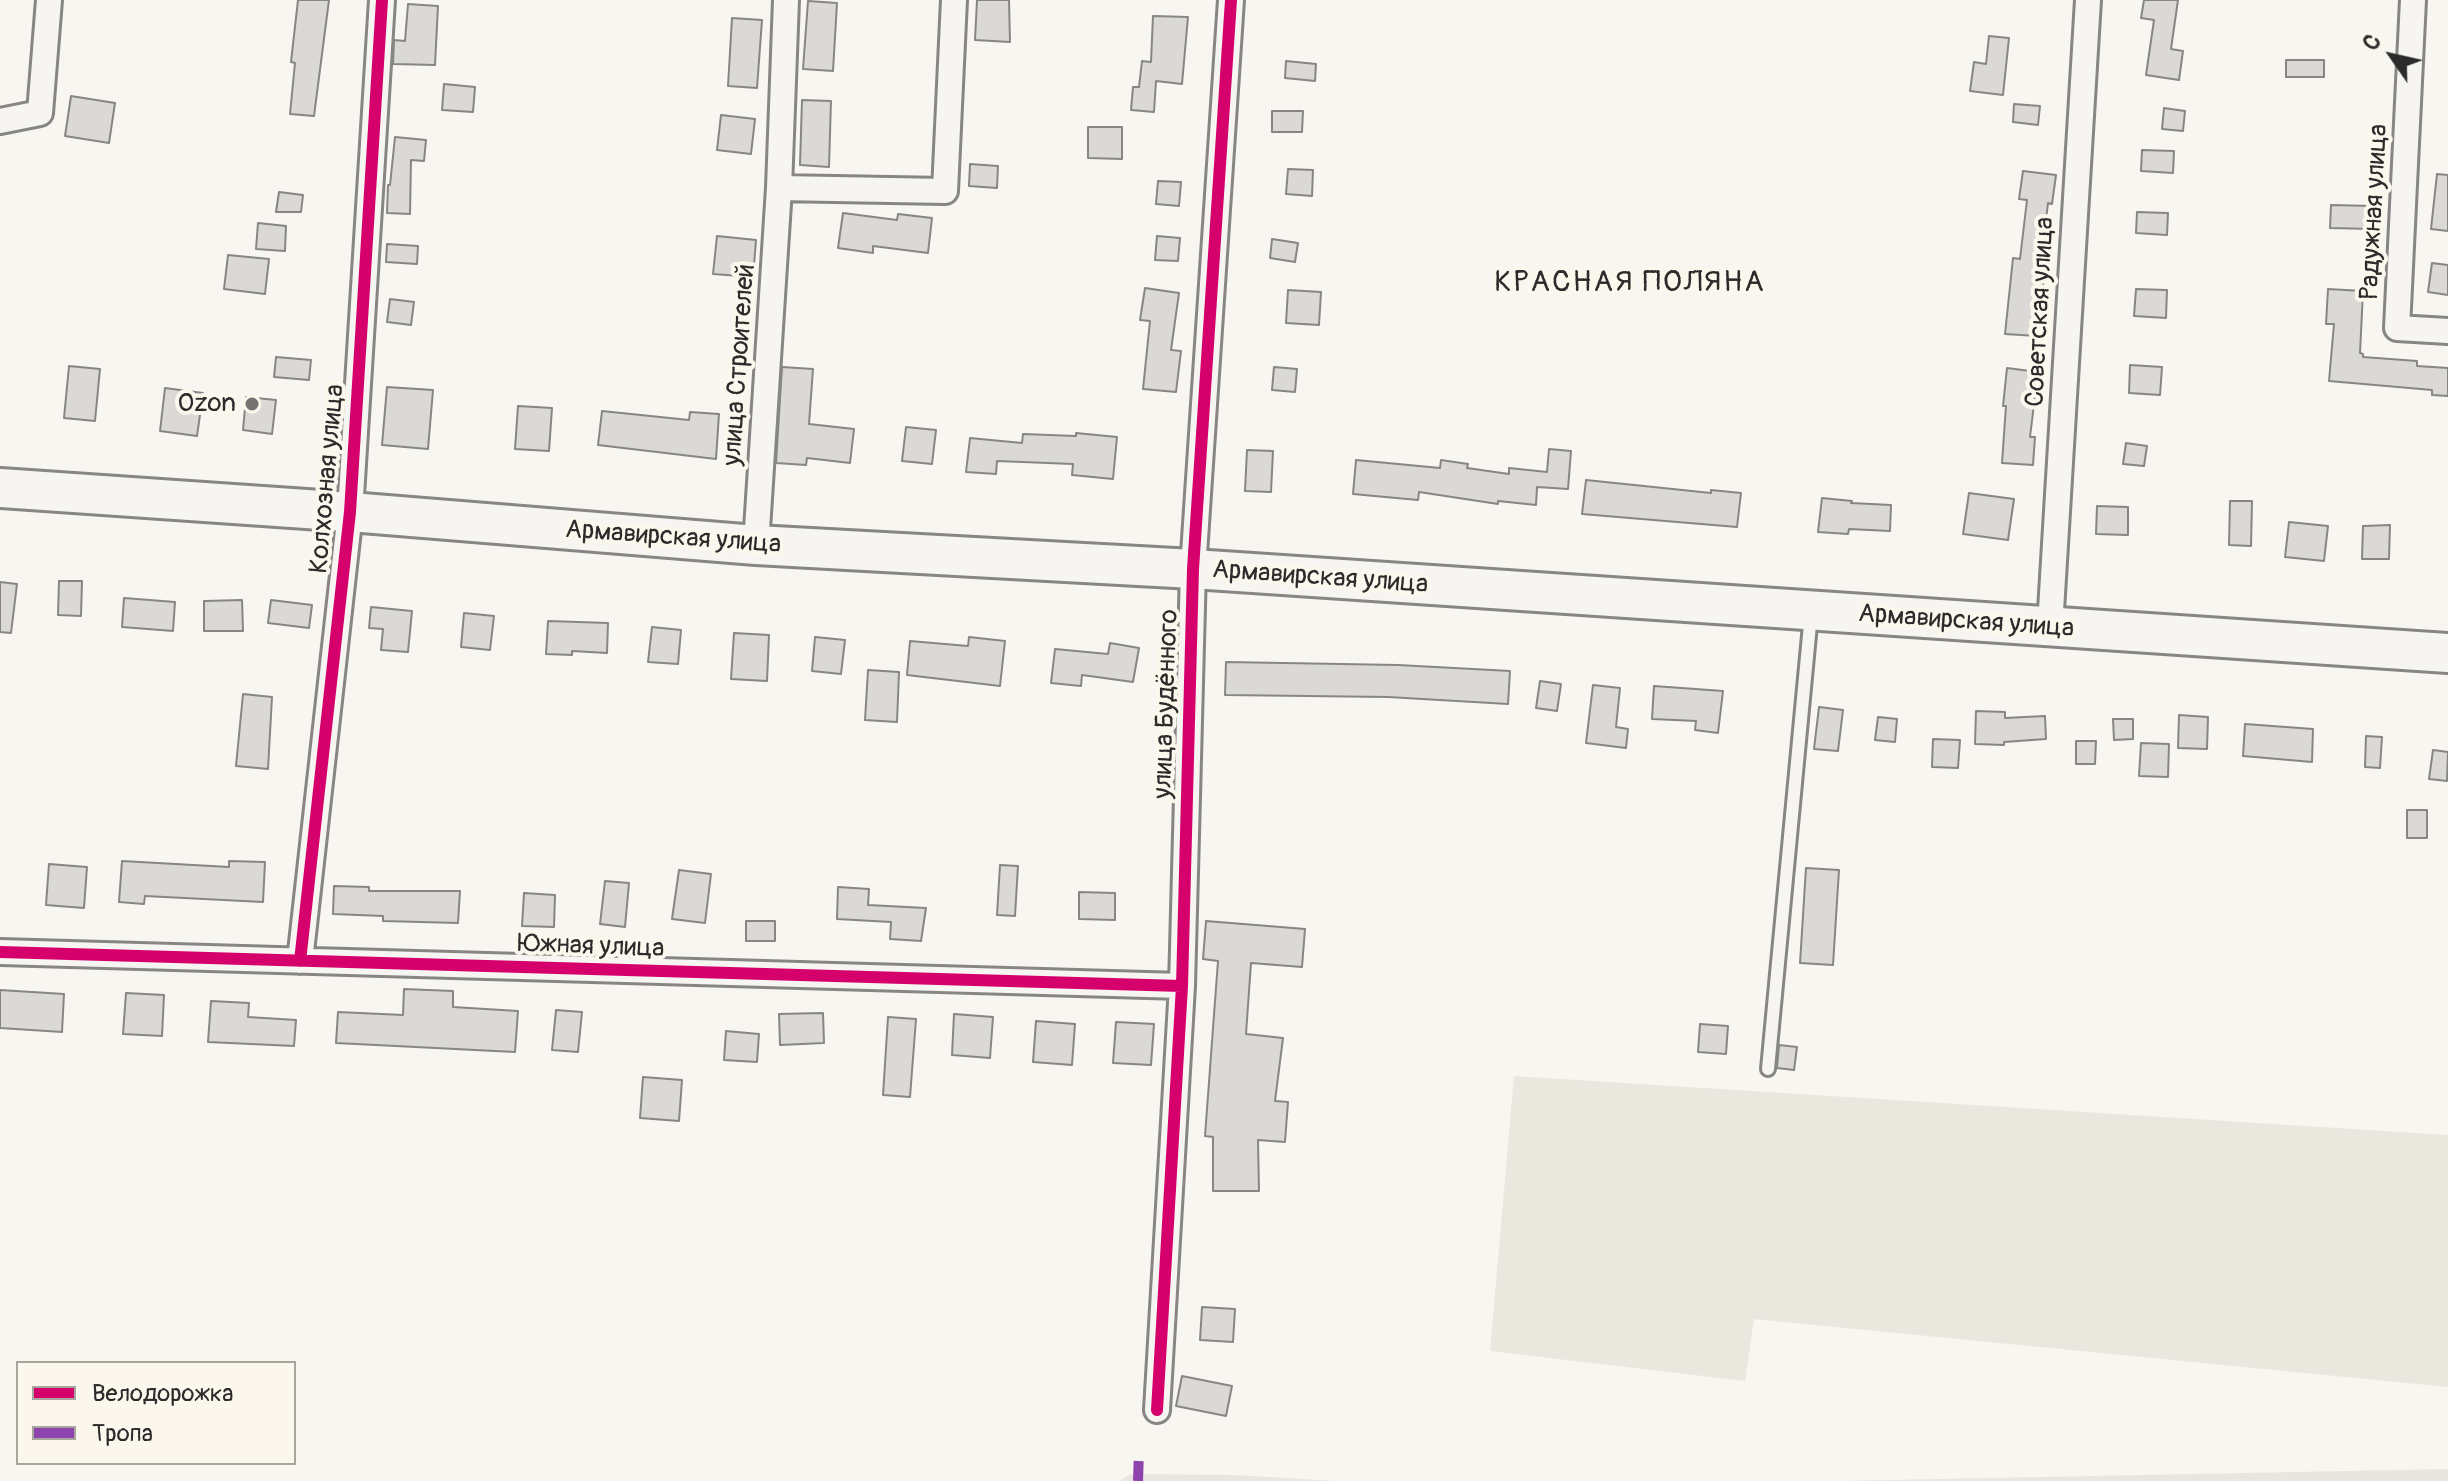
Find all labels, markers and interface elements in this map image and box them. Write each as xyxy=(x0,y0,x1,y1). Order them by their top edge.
north arrow xyxy=(2352,16,2432,96)
text: С xyxy=(2357,29,2388,56)
street label: Радужная улица xyxy=(2355,123,2395,301)
street label: Советская улица xyxy=(2020,216,2062,408)
street label: улица Строителей xyxy=(717,263,763,467)
district label: КРАСНАЯ ПОЛЯНА xyxy=(1494,265,1766,301)
street label: Колхозная улица xyxy=(304,383,352,575)
place label: Ozon xyxy=(178,388,236,420)
marker: Ozon xyxy=(243,395,261,413)
street label: Армавирская улица xyxy=(564,515,782,561)
street label: Армавирская улица xyxy=(1211,555,1429,601)
street label: Армавирская улица xyxy=(1857,599,2075,645)
street label: улица Будённого xyxy=(1148,609,1186,799)
street label: Южная улица xyxy=(517,929,665,965)
legend xyxy=(16,1361,296,1465)
text: Велодорожка xyxy=(92,1379,233,1408)
text: Тропа xyxy=(92,1419,153,1448)

